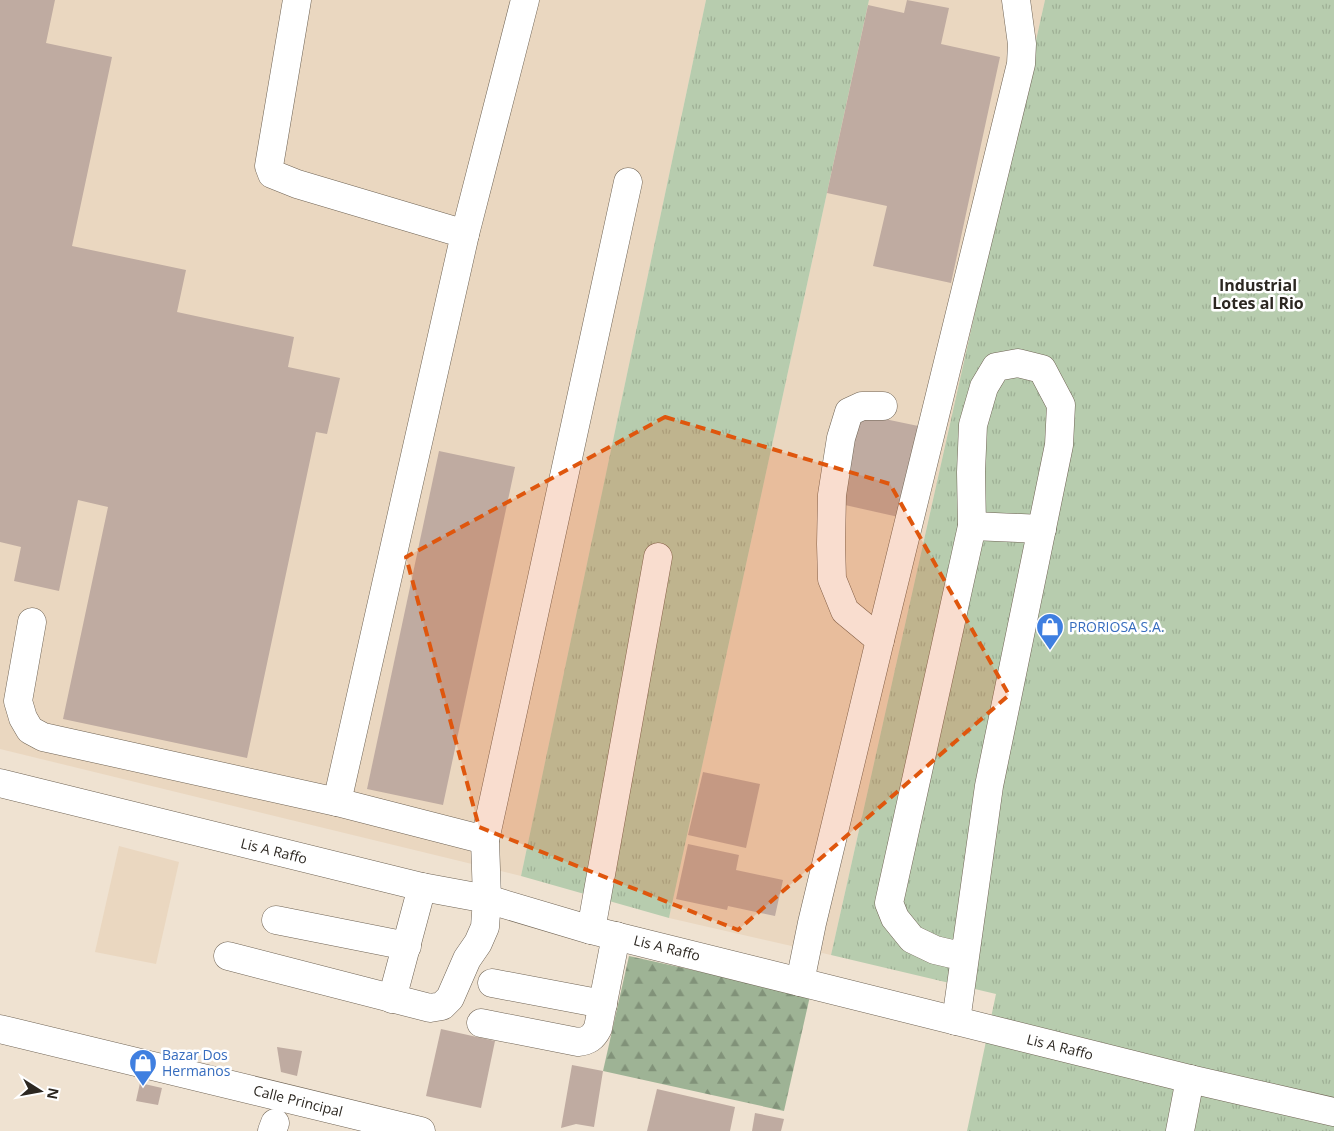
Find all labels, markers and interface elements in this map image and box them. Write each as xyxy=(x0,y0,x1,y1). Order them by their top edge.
district label: Industrial Lotes al Rio xyxy=(1212,274,1304,314)
shop icon: PRORIOSA S.A. xyxy=(1035,612,1065,651)
place label: PRORIOSA S.A. xyxy=(1069,617,1164,636)
street label: Lis A Raffo xyxy=(239,833,309,868)
street label: Lis A Raffo xyxy=(632,930,702,965)
street label: Lis A Raffo xyxy=(1025,1029,1095,1064)
place label: Bazar Dos Hermanos xyxy=(162,1045,231,1080)
shop icon: Bazar Dos Hermanos xyxy=(128,1048,158,1087)
north arrow xyxy=(15,1066,65,1116)
street label: Calle Principal xyxy=(251,1080,345,1121)
text: N xyxy=(43,1086,64,1101)

